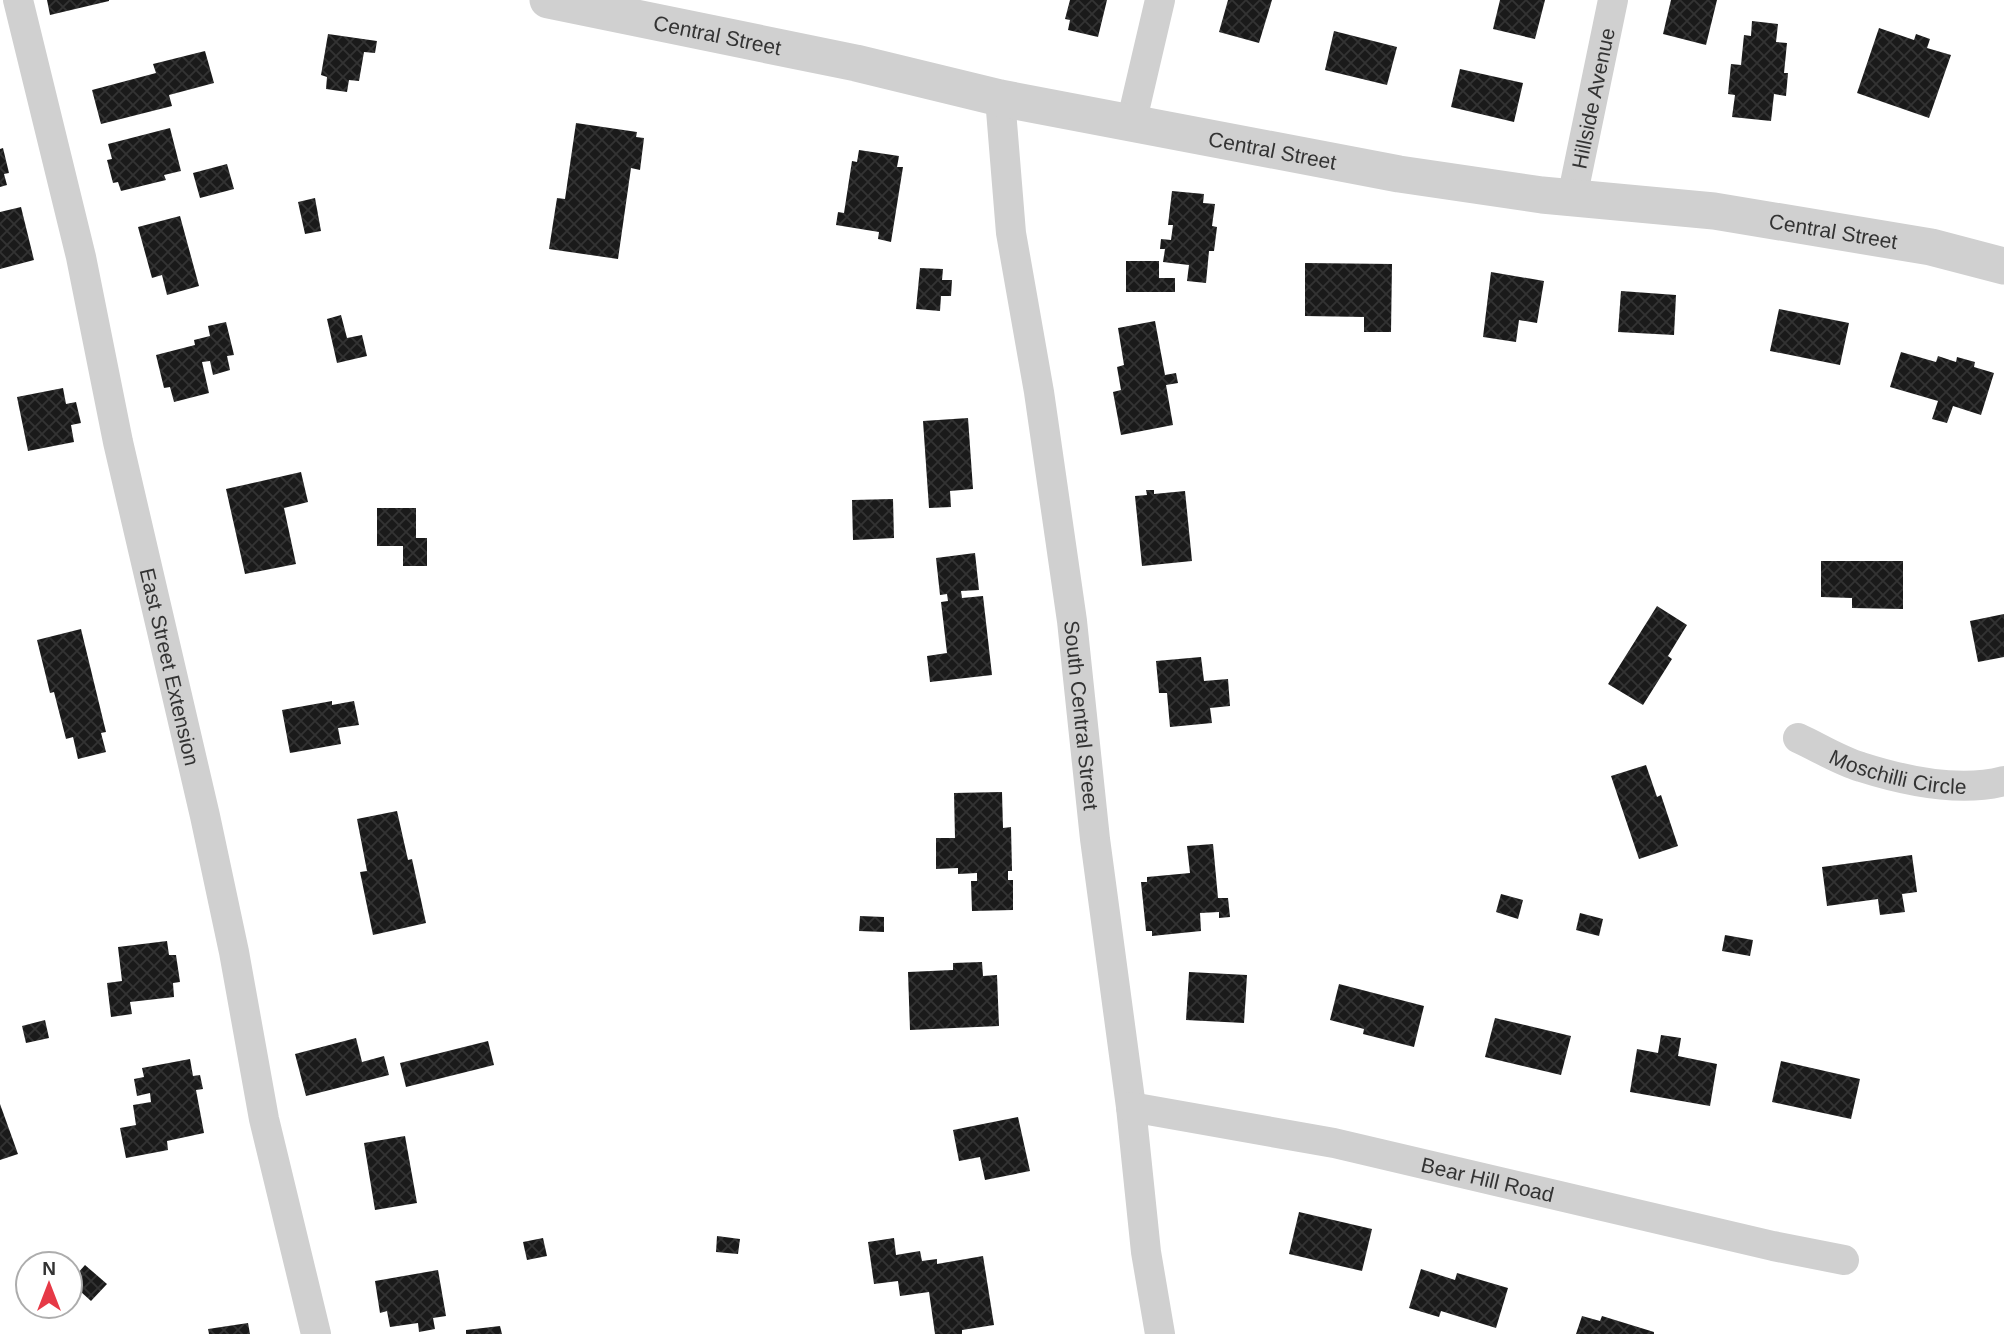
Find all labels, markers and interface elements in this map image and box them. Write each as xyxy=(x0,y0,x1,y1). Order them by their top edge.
street label: Central Street xyxy=(652,10,783,59)
street label: Hillside Avenue xyxy=(1567,26,1618,171)
street label: Central Street xyxy=(1207,126,1339,173)
street label: Central Street xyxy=(1768,209,1899,253)
street label: East Street Extension xyxy=(136,566,204,768)
street label: South Central Street xyxy=(1061,619,1103,811)
street label: Moschilli Circle xyxy=(1826,744,1967,797)
street label: Bear Hill Road xyxy=(1419,1152,1556,1206)
north arrow xyxy=(14,1250,84,1320)
text: N xyxy=(42,1258,56,1279)

